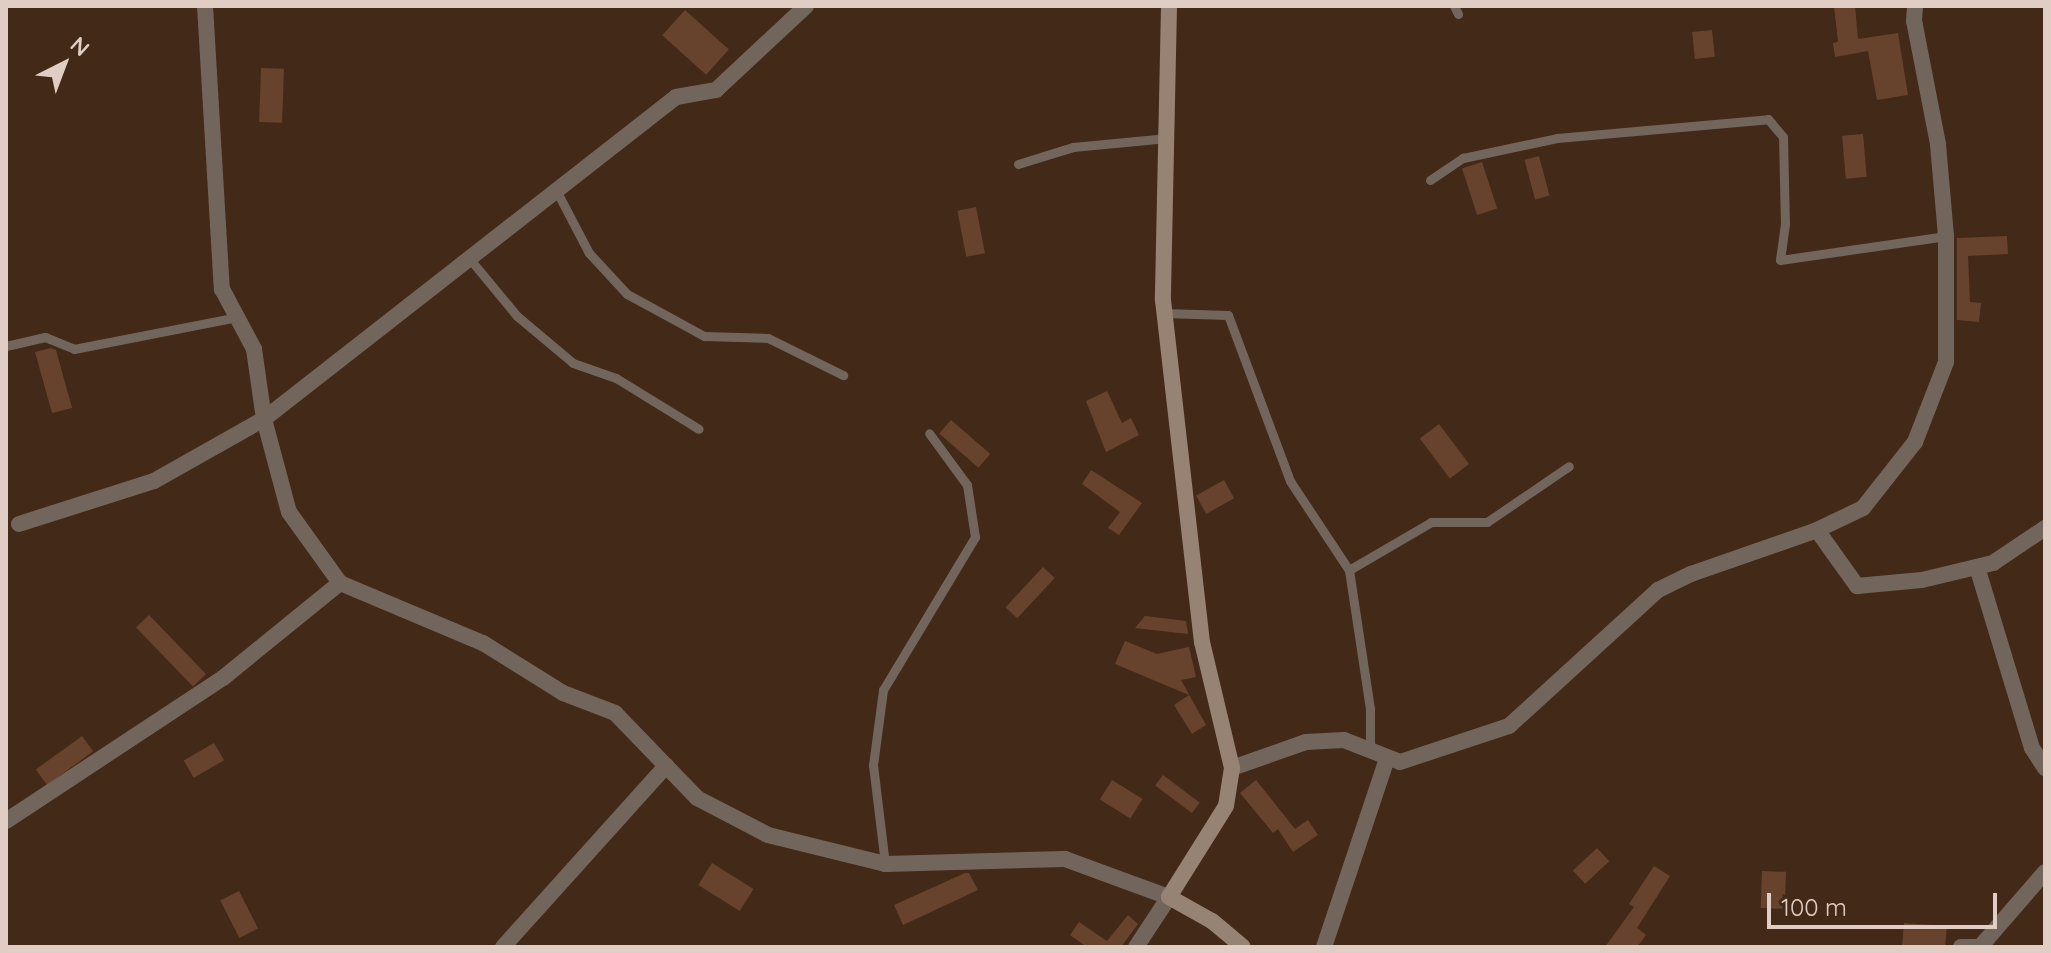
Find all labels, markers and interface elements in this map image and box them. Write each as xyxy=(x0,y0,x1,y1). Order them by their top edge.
north arrow xyxy=(24,24,104,104)
text: N xyxy=(65,30,95,62)
scale bar xyxy=(1771,877,2001,927)
text: 100 m xyxy=(1781,892,1847,922)

